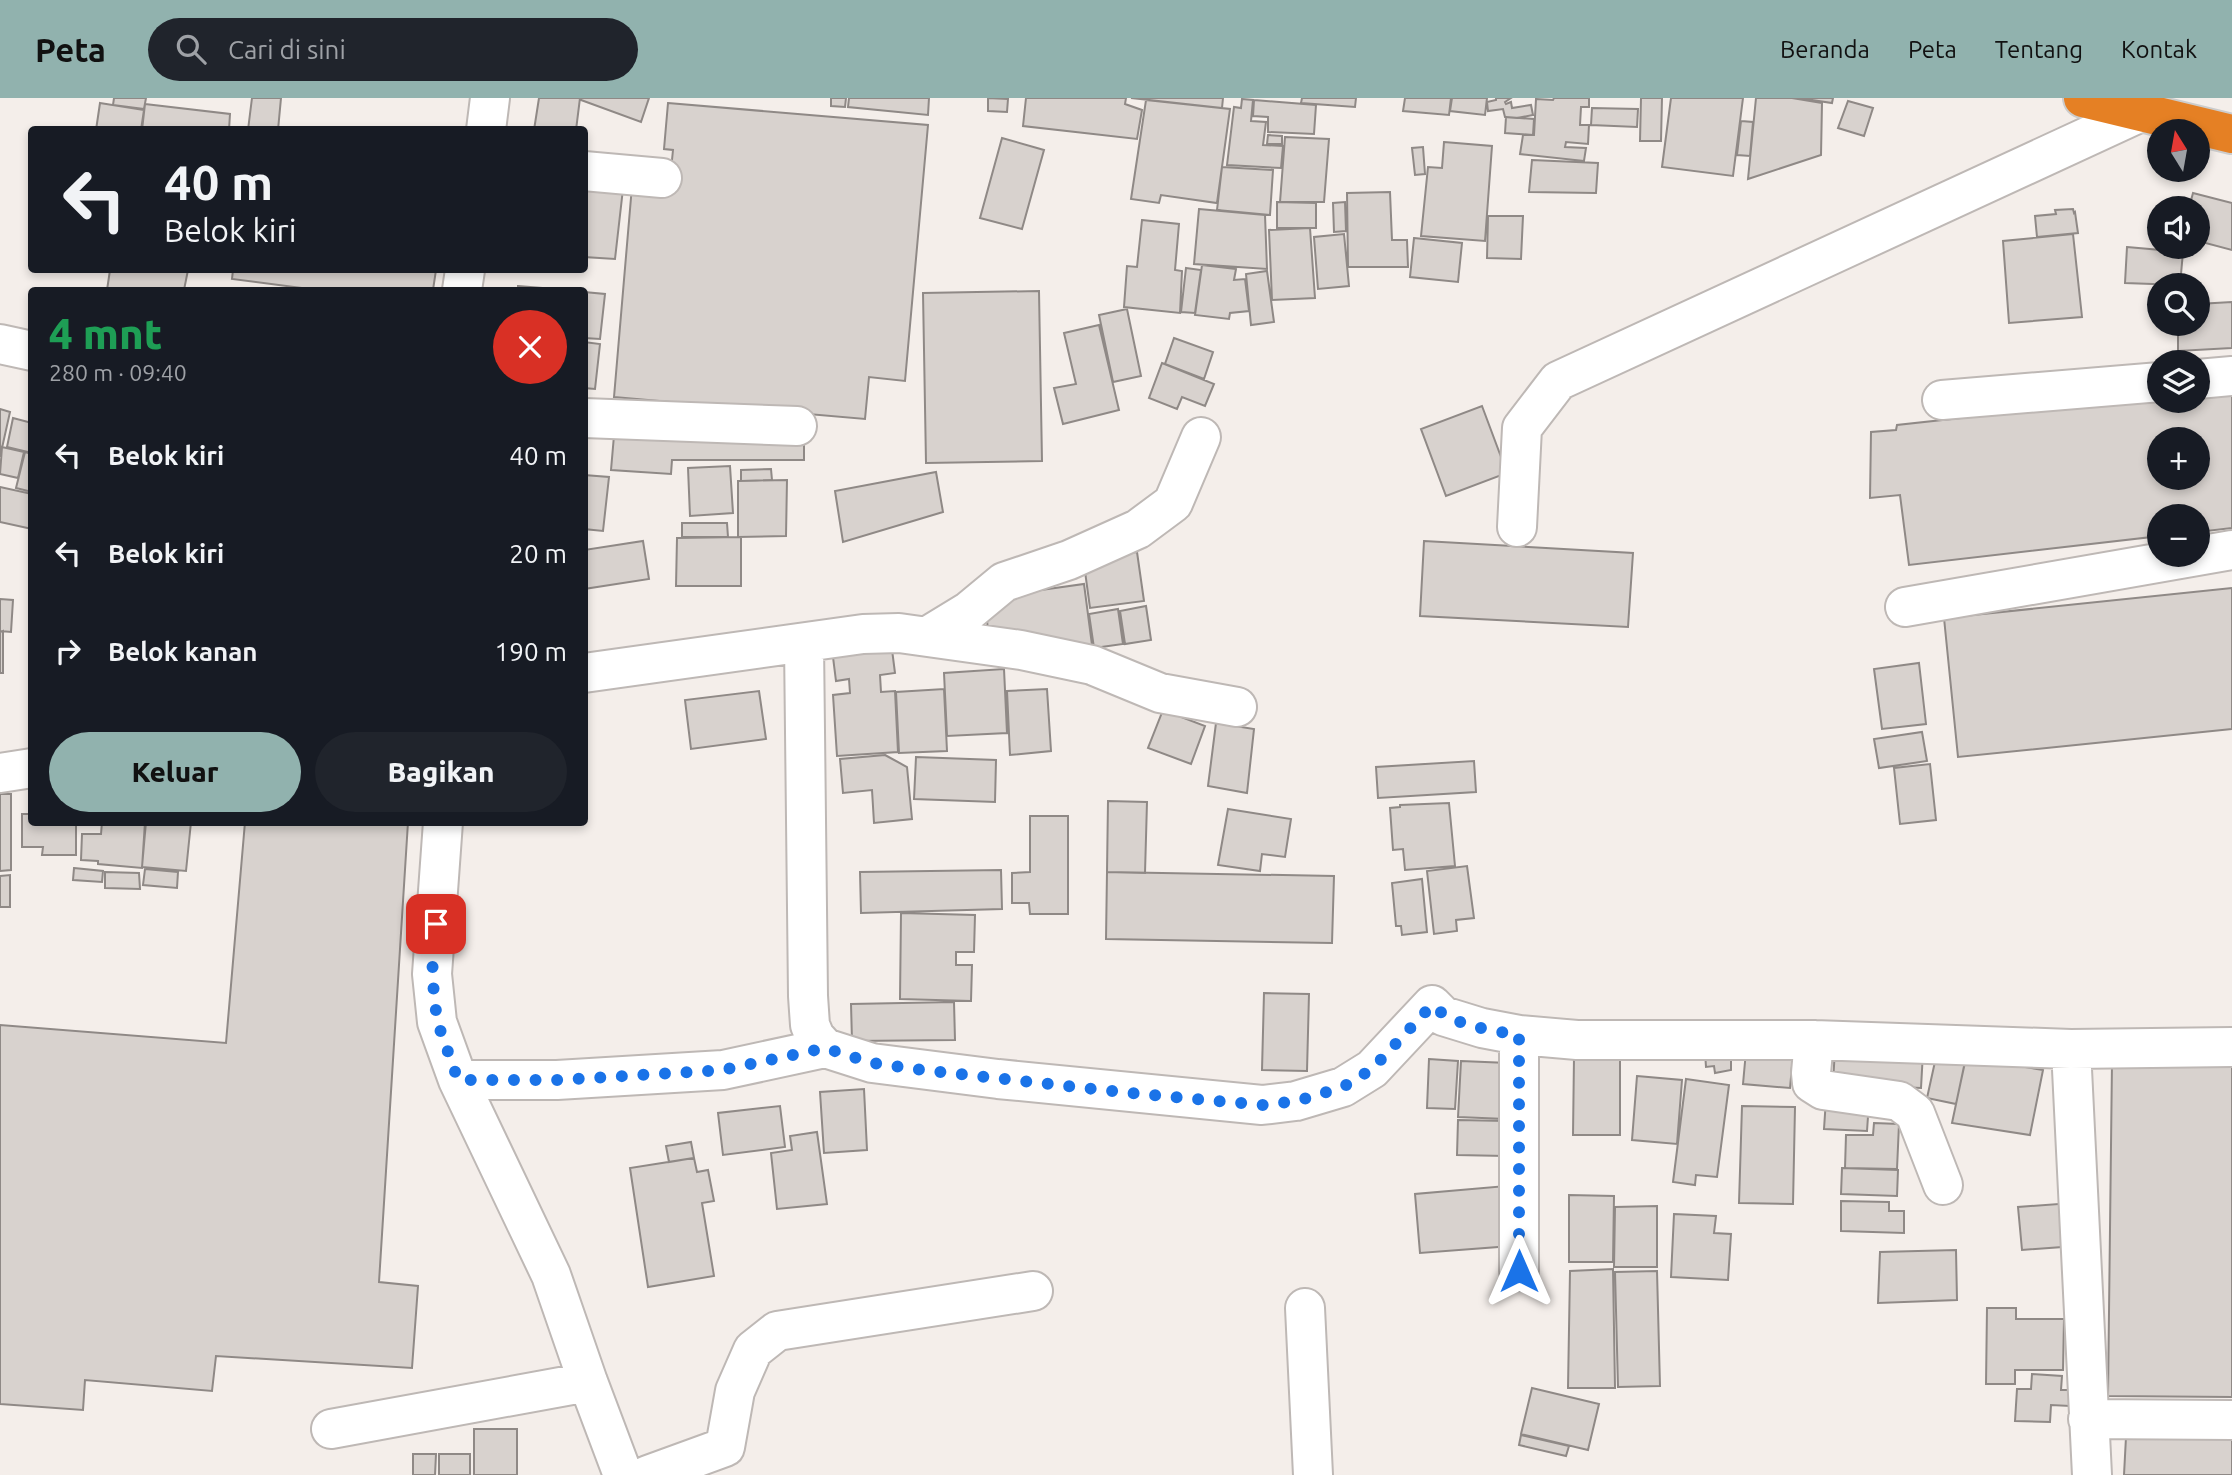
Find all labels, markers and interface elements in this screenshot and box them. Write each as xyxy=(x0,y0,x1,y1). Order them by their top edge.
search box xyxy=(148,18,638,81)
icon: search xyxy=(172,30,210,68)
text: Peta xyxy=(35,31,106,68)
text: Cari di sini xyxy=(228,35,346,64)
text: Beranda xyxy=(1780,36,1870,63)
text: Peta xyxy=(1908,36,1957,63)
text: Tentang xyxy=(1995,36,2083,63)
text: Kontak xyxy=(2121,36,2197,63)
north arrow xyxy=(2147,119,2210,182)
map controls xyxy=(2147,119,2210,567)
icon: left xyxy=(49,154,140,245)
text: 40 m xyxy=(164,154,273,209)
button: sound xyxy=(2147,196,2210,259)
text: Belok kiri xyxy=(164,212,296,248)
button: search xyxy=(2147,273,2210,336)
text: 4 mnt xyxy=(49,310,162,357)
button: close xyxy=(493,310,567,384)
button: layers xyxy=(2147,350,2210,413)
text: 280 m · 09:40 xyxy=(49,360,187,385)
button: + xyxy=(2147,427,2210,490)
icon: left xyxy=(49,436,87,474)
text: Belok kiri xyxy=(108,441,224,470)
text: 40 m xyxy=(509,441,567,470)
button: − xyxy=(2147,504,2210,567)
icon: left xyxy=(49,534,87,572)
text: Belok kiri xyxy=(108,539,224,568)
text: 20 m xyxy=(509,539,567,568)
icon: right xyxy=(49,632,87,670)
text: Belok kanan xyxy=(108,637,258,666)
text: 190 m xyxy=(495,637,567,666)
button: Keluar xyxy=(49,732,301,812)
button: Bagikan xyxy=(315,732,567,812)
pin xyxy=(406,894,466,954)
icon: arrive xyxy=(417,905,455,943)
position arrow xyxy=(1482,1234,1556,1308)

